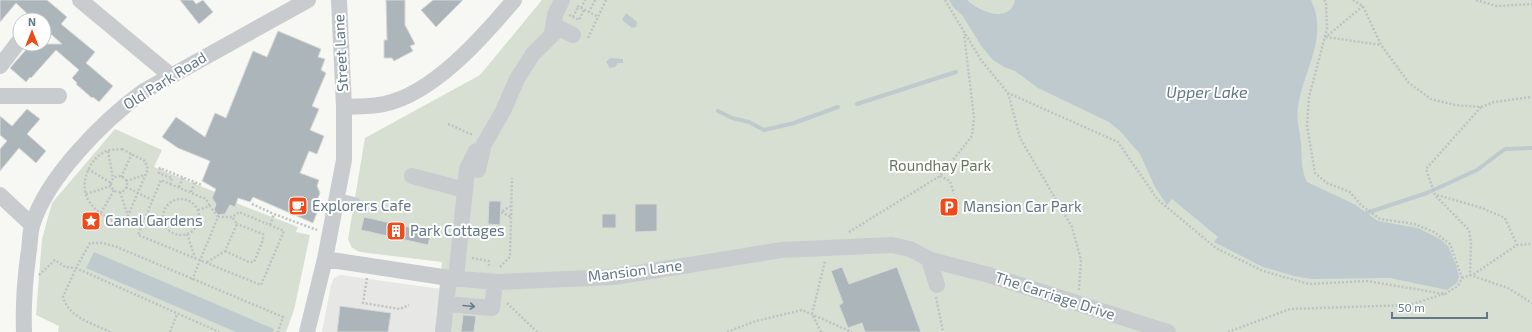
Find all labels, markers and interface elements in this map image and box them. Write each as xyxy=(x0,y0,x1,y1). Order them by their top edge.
north arrow xyxy=(12,12,52,52)
street label: Street Lane xyxy=(329,14,351,92)
text: N xyxy=(28,15,36,28)
street label: Old Park Road xyxy=(119,47,209,113)
water label: Upper Lake xyxy=(1166,82,1248,101)
park label: Roundhay Park xyxy=(889,156,991,174)
cafe icon: Explorers Cafe xyxy=(287,195,309,217)
place label: Explorers Cafe xyxy=(312,196,411,214)
parking icon: Mansion Car Park xyxy=(938,196,960,218)
place label: Mansion Car Park xyxy=(963,197,1082,215)
place icon: Canal Gardens xyxy=(80,210,102,232)
place label: Canal Gardens xyxy=(105,211,203,229)
building icon: Park Cottages xyxy=(385,220,407,242)
place label: Park Cottages xyxy=(410,221,505,239)
street label: Mansion Lane xyxy=(587,255,683,285)
street label: The Carriage Drive xyxy=(993,267,1117,323)
scale bar xyxy=(1392,294,1487,320)
text: 50 m xyxy=(1398,300,1425,314)
one-way arrow xyxy=(462,303,475,310)

